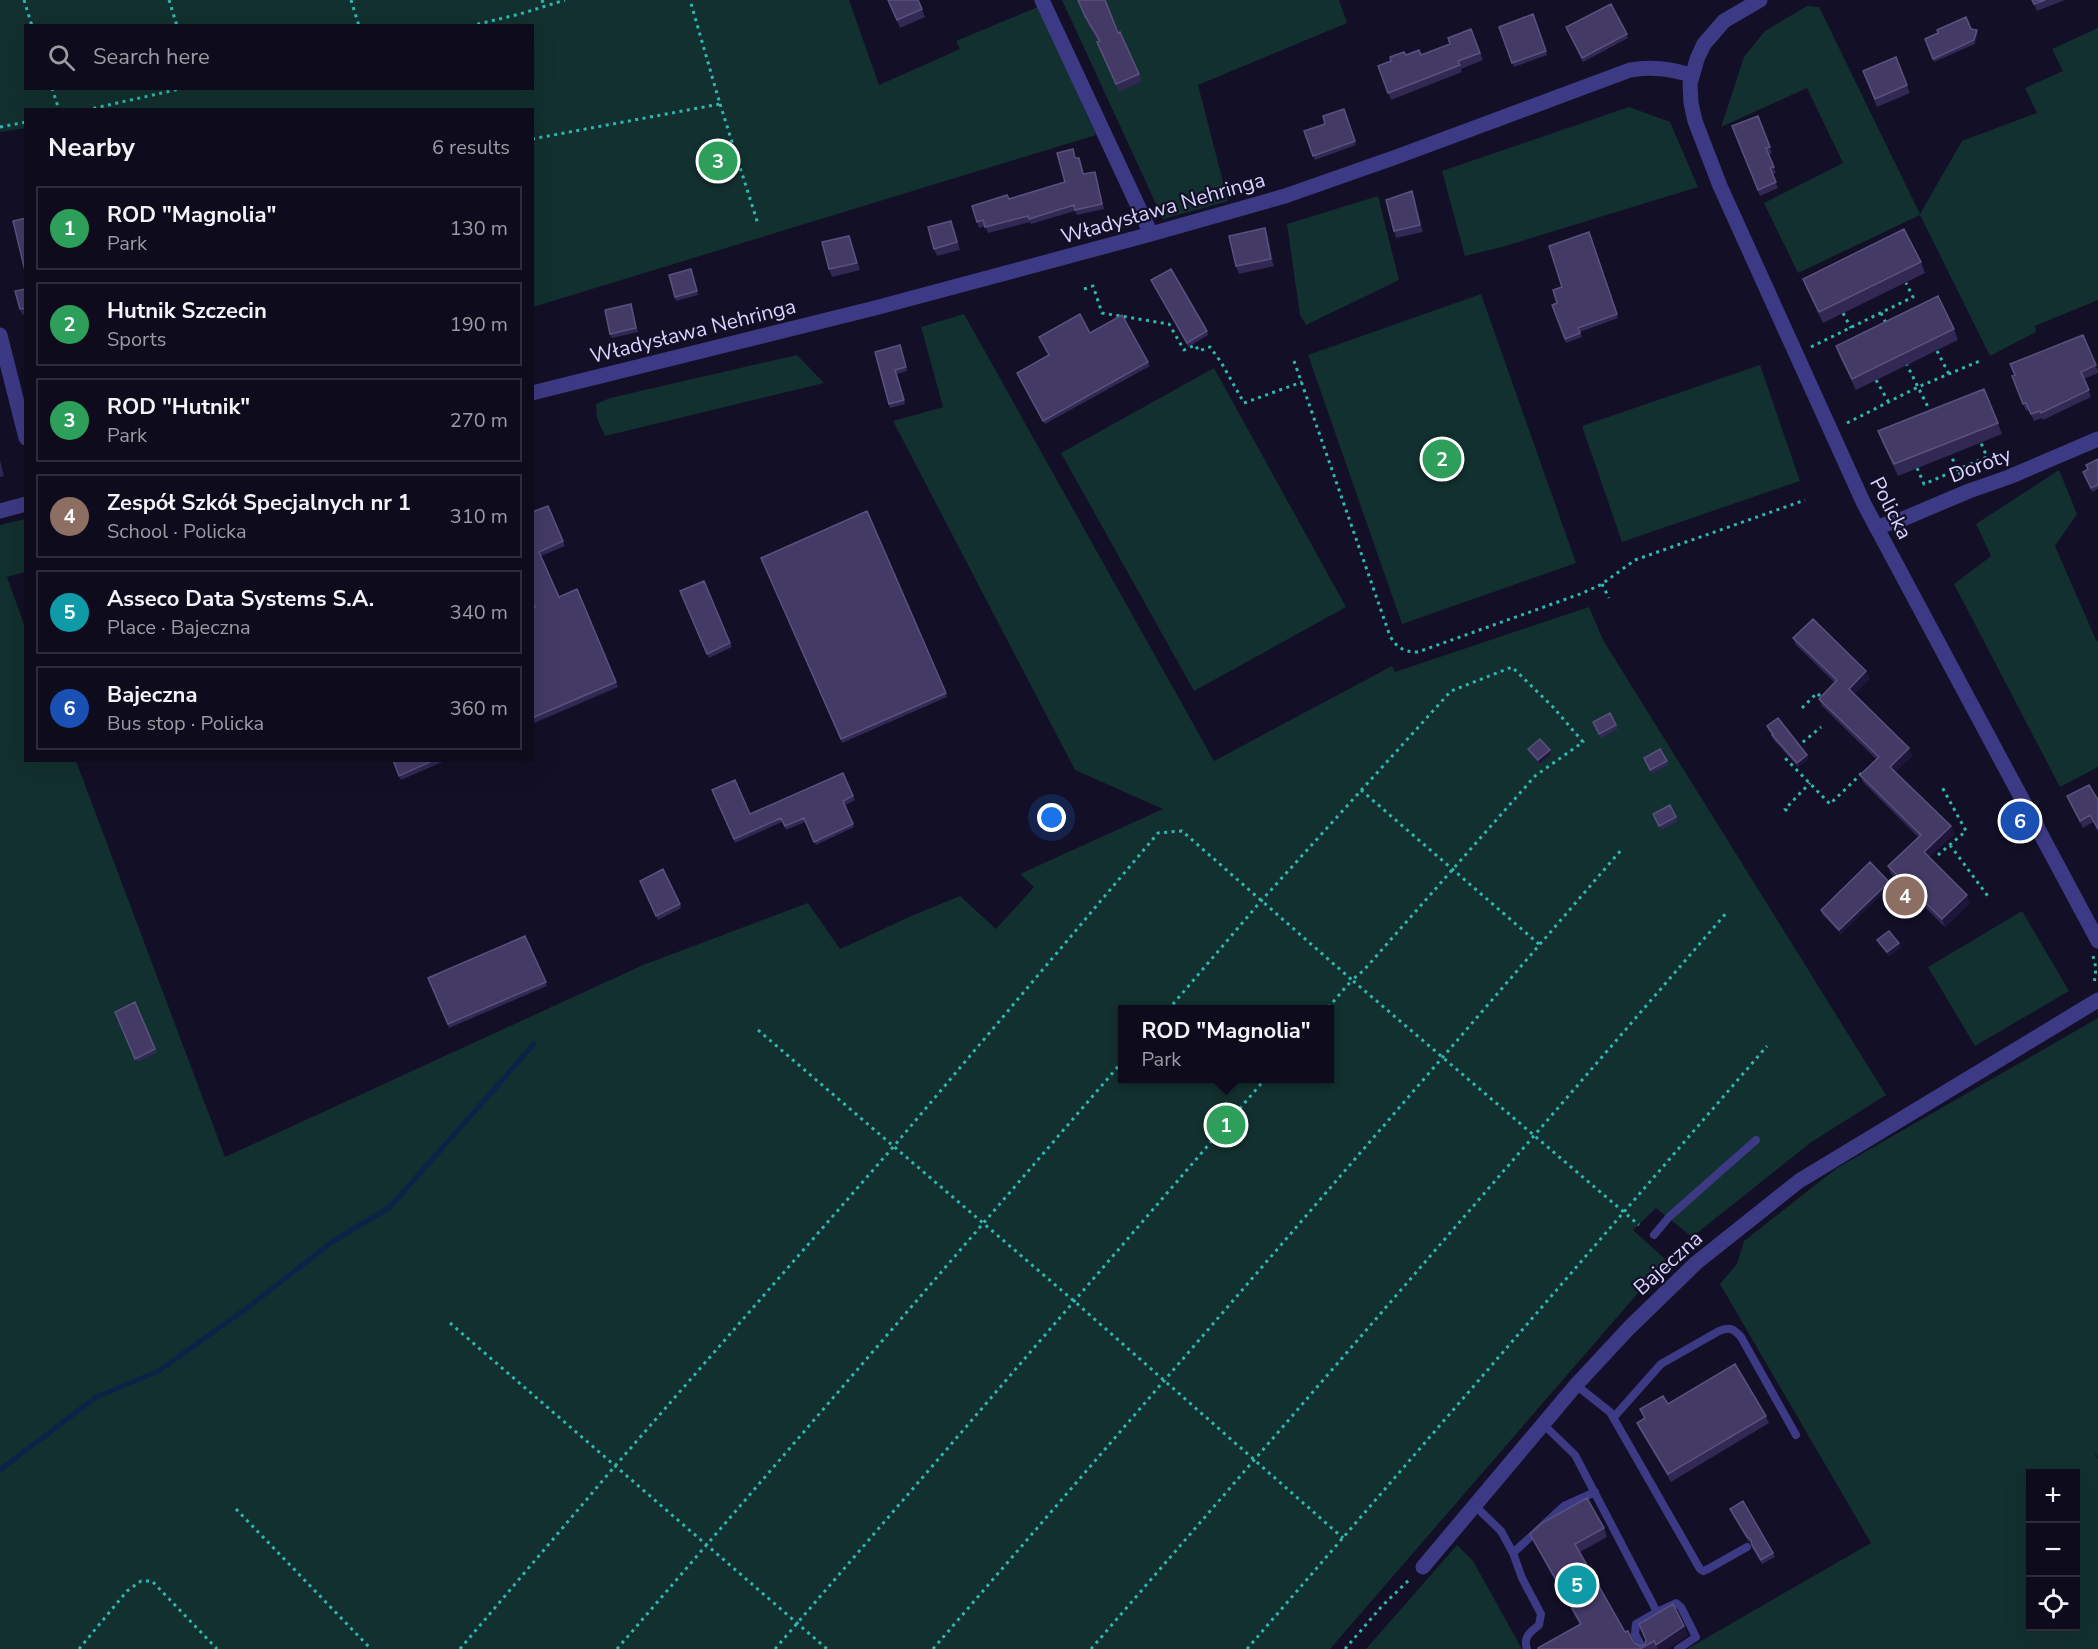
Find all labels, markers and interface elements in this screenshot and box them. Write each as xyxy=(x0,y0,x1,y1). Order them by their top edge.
search box xyxy=(24,24,534,90)
icon: search xyxy=(45,41,78,74)
text: Search here xyxy=(93,42,210,72)
text: Nearby xyxy=(48,130,135,165)
text: 6 results xyxy=(432,134,510,161)
pin: 3 xyxy=(698,138,738,184)
street label: Władysława Nehringa xyxy=(1058,165,1268,251)
text: ROD "Magnolia" xyxy=(107,200,276,230)
text: 1 xyxy=(64,215,76,242)
text: 130 m xyxy=(450,215,508,242)
text: Park xyxy=(107,230,147,257)
street label: Władysława Nehringa xyxy=(587,292,799,370)
text: Hutnik Szczecin xyxy=(107,296,267,326)
text: 2 xyxy=(64,311,76,338)
text: 190 m xyxy=(450,311,508,338)
text: Sports xyxy=(107,326,166,353)
text: ROD "Hutnik" xyxy=(107,392,250,422)
text: 3 xyxy=(64,407,76,434)
text: 270 m xyxy=(450,407,508,434)
text: Park xyxy=(107,422,147,449)
pin: 2 xyxy=(1422,436,1462,482)
street label: Doroty xyxy=(1945,440,2015,490)
street label: Policka xyxy=(1863,472,1919,544)
text: Zespół Szkół Specjalnych nr 1 xyxy=(107,488,411,518)
text: 4 xyxy=(64,503,76,530)
text: 310 m xyxy=(450,503,508,530)
text: School · Policka xyxy=(107,518,247,545)
text: Asseco Data Systems S.A. xyxy=(107,584,374,614)
text: 5 xyxy=(64,599,76,626)
text: 340 m xyxy=(450,599,508,626)
text: Place · Bajeczna xyxy=(107,614,251,641)
text: Bajeczna xyxy=(107,680,198,710)
text: 6 xyxy=(64,695,76,722)
text: 360 m xyxy=(450,695,508,722)
text: Bus stop · Policka xyxy=(107,710,264,737)
pin: 6 xyxy=(2000,798,2040,844)
your location xyxy=(1037,803,1066,832)
pin: 4 xyxy=(1886,874,1924,918)
popup xyxy=(1118,1005,1334,1083)
text: ROD "Magnolia" xyxy=(1141,1016,1311,1046)
text: Park xyxy=(1141,1046,1181,1073)
pin: 1 xyxy=(1206,1102,1246,1148)
street label: Bajeczna xyxy=(1627,1225,1709,1301)
map controls xyxy=(2026,1469,2080,1631)
button: + xyxy=(2026,1469,2080,1523)
button: − xyxy=(2026,1523,2080,1577)
pin: 5 xyxy=(1558,1562,1596,1608)
button: locate xyxy=(2026,1577,2080,1631)

